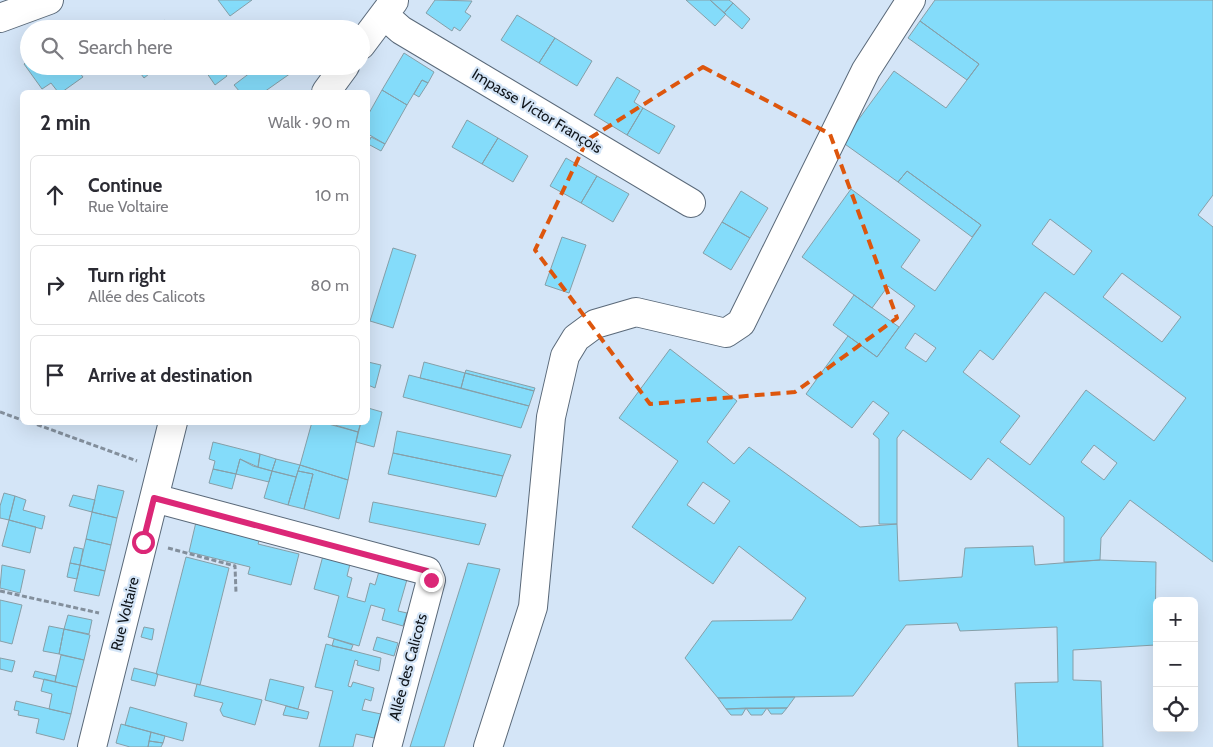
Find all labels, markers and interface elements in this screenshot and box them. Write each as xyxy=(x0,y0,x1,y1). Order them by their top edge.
search box xyxy=(20,20,370,75)
icon: search xyxy=(38,34,66,62)
text: Search here xyxy=(78,36,172,59)
street label: Impasse Victor François xyxy=(469,65,605,157)
text: 2 min xyxy=(40,110,91,135)
text: Walk · 90 m xyxy=(268,113,350,132)
text: Continue xyxy=(88,174,162,197)
icon: ahead xyxy=(41,181,69,209)
text: 10 m xyxy=(315,186,349,205)
text: Rue Voltaire xyxy=(88,197,168,216)
text: Turn right xyxy=(88,264,166,287)
icon: right xyxy=(41,271,69,299)
text: 80 m xyxy=(311,276,349,295)
text: Allée des Calicots xyxy=(88,287,205,306)
icon: arrive xyxy=(41,361,69,389)
text: Arrive at destination xyxy=(88,364,252,387)
route start xyxy=(132,531,155,554)
route end xyxy=(420,569,443,592)
street label: Rue Voltaire xyxy=(107,575,143,653)
map controls xyxy=(1153,597,1198,732)
button: + xyxy=(1153,597,1198,642)
street label: Allée des Calicots xyxy=(385,612,431,722)
button: − xyxy=(1153,642,1198,687)
button: locate xyxy=(1153,687,1198,732)

